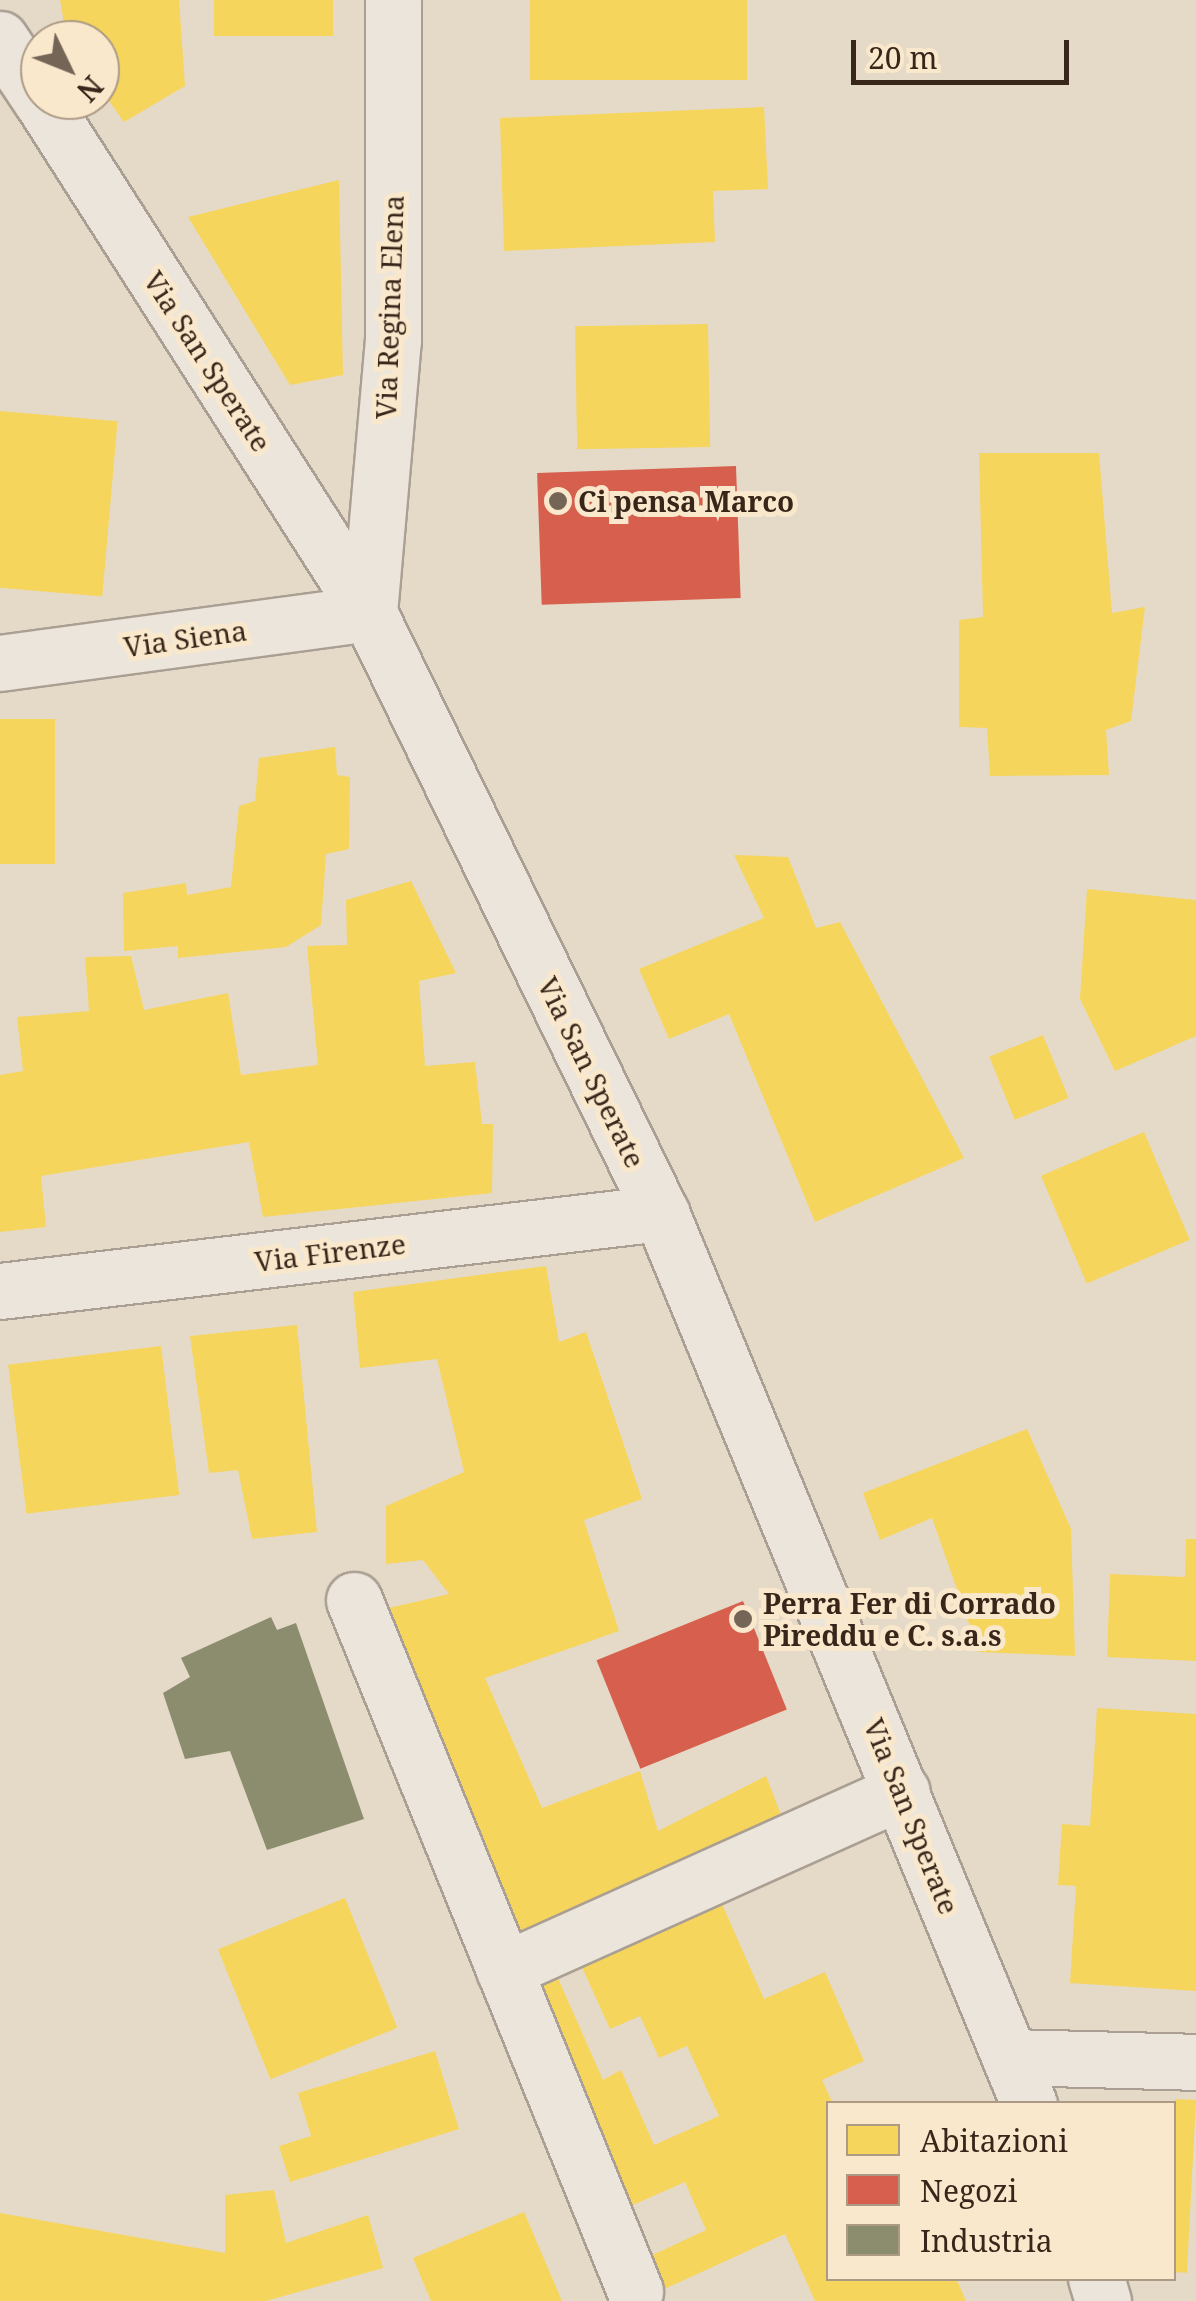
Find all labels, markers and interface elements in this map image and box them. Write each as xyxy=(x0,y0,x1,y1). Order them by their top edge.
north arrow xyxy=(20,20,120,120)
scale bar xyxy=(856,20,1074,82)
text: 20 m xyxy=(868,37,938,78)
text: N xyxy=(69,68,112,110)
street label: Via Regina Elena xyxy=(368,194,410,420)
street label: Via San Sperate xyxy=(137,265,279,457)
place label: Ci pensa Marco xyxy=(578,484,794,518)
marker: Ci pensa Marco xyxy=(547,490,569,512)
street label: Via Siena xyxy=(121,613,249,663)
street label: Via San Sperate xyxy=(531,971,653,1173)
street label: Via Firenze xyxy=(253,1226,407,1278)
place label: Perra Fer di Corrado Pireddu e C. s.a.s xyxy=(763,1586,1056,1652)
marker: Perra Fer di Corrado Pireddu e C. s.a.s xyxy=(732,1608,754,1630)
street label: Via San Sperate xyxy=(857,1713,967,1919)
legend xyxy=(826,2101,1176,2281)
text: Abitazioni xyxy=(920,2120,1068,2161)
text: Negozi xyxy=(920,2170,1017,2211)
text: Industria xyxy=(920,2220,1053,2261)

